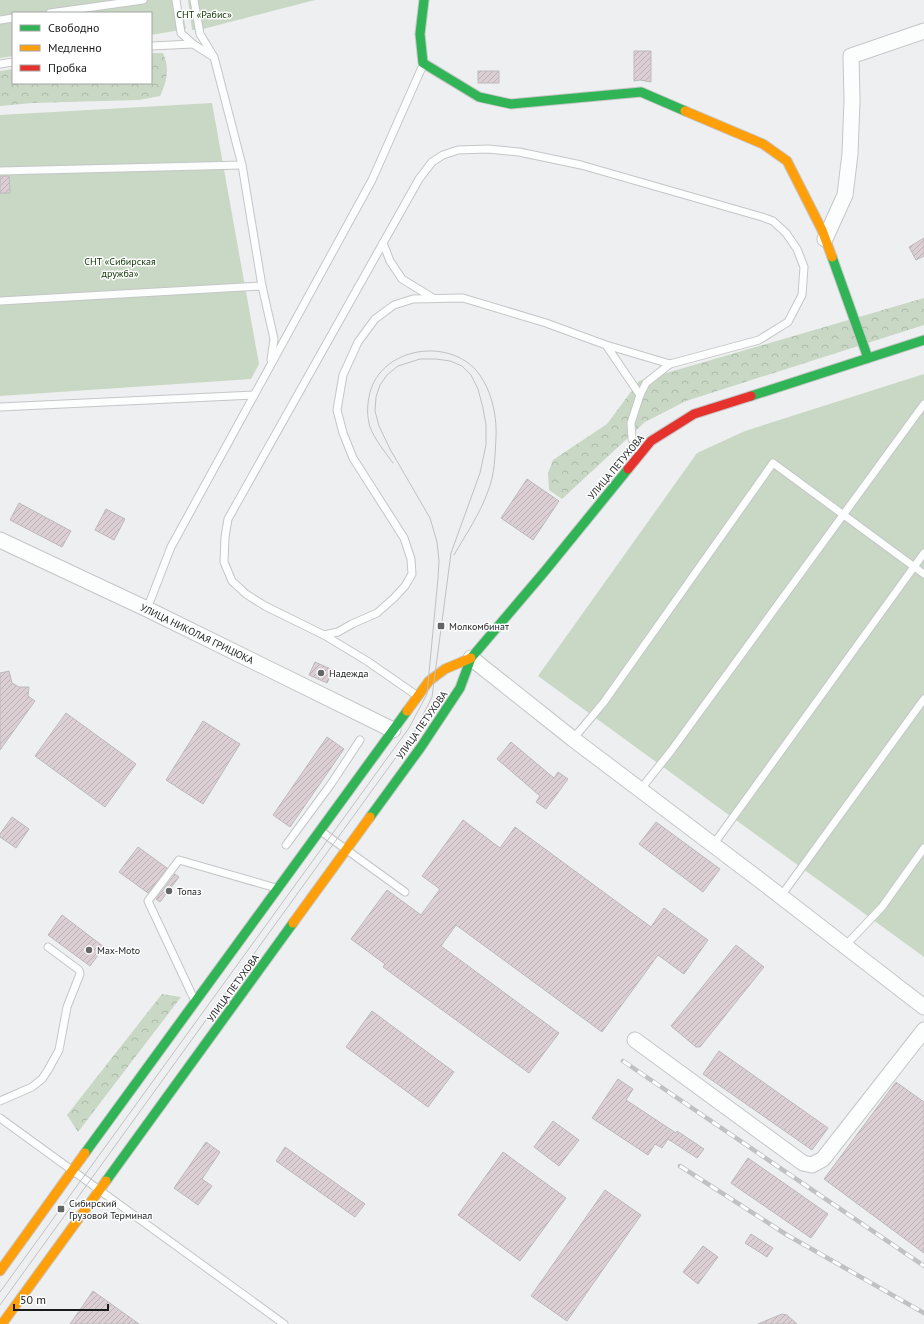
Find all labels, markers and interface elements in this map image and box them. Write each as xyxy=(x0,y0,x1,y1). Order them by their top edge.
park label: СНТ «Рабис» xyxy=(176,8,232,21)
legend xyxy=(12,12,152,84)
text: Свободно xyxy=(48,20,99,35)
text: Медленно xyxy=(48,40,102,55)
text: Пробка xyxy=(48,60,87,75)
park label: СНТ «Сибирская дружба» xyxy=(84,255,156,280)
street label: УЛИЦА ПЕТУХОВА xyxy=(585,432,647,502)
street label: УЛИЦА НИКОЛАЯ ГРИЦЮКА xyxy=(138,601,256,667)
place label: Молкомбинат xyxy=(449,620,509,633)
marker: Молкомбинат xyxy=(436,621,446,631)
place label: Надежда xyxy=(329,667,368,680)
marker: Надежда xyxy=(316,668,326,678)
street label: УЛИЦА ПЕТУХОВА xyxy=(394,688,451,762)
place label: Топаз xyxy=(177,885,201,898)
marker: Топаз xyxy=(164,886,174,896)
place label: Max-Moto xyxy=(97,944,140,957)
marker: Max-Moto xyxy=(84,945,94,955)
street label: УЛИЦА ПЕТУХОВА xyxy=(204,951,262,1024)
place label: Сибирский Грузовой Терминал xyxy=(69,1197,152,1222)
marker: Сибирский Грузовой Терминал xyxy=(56,1204,66,1214)
scale bar xyxy=(14,1286,108,1312)
text: 50 m xyxy=(20,1292,46,1307)

